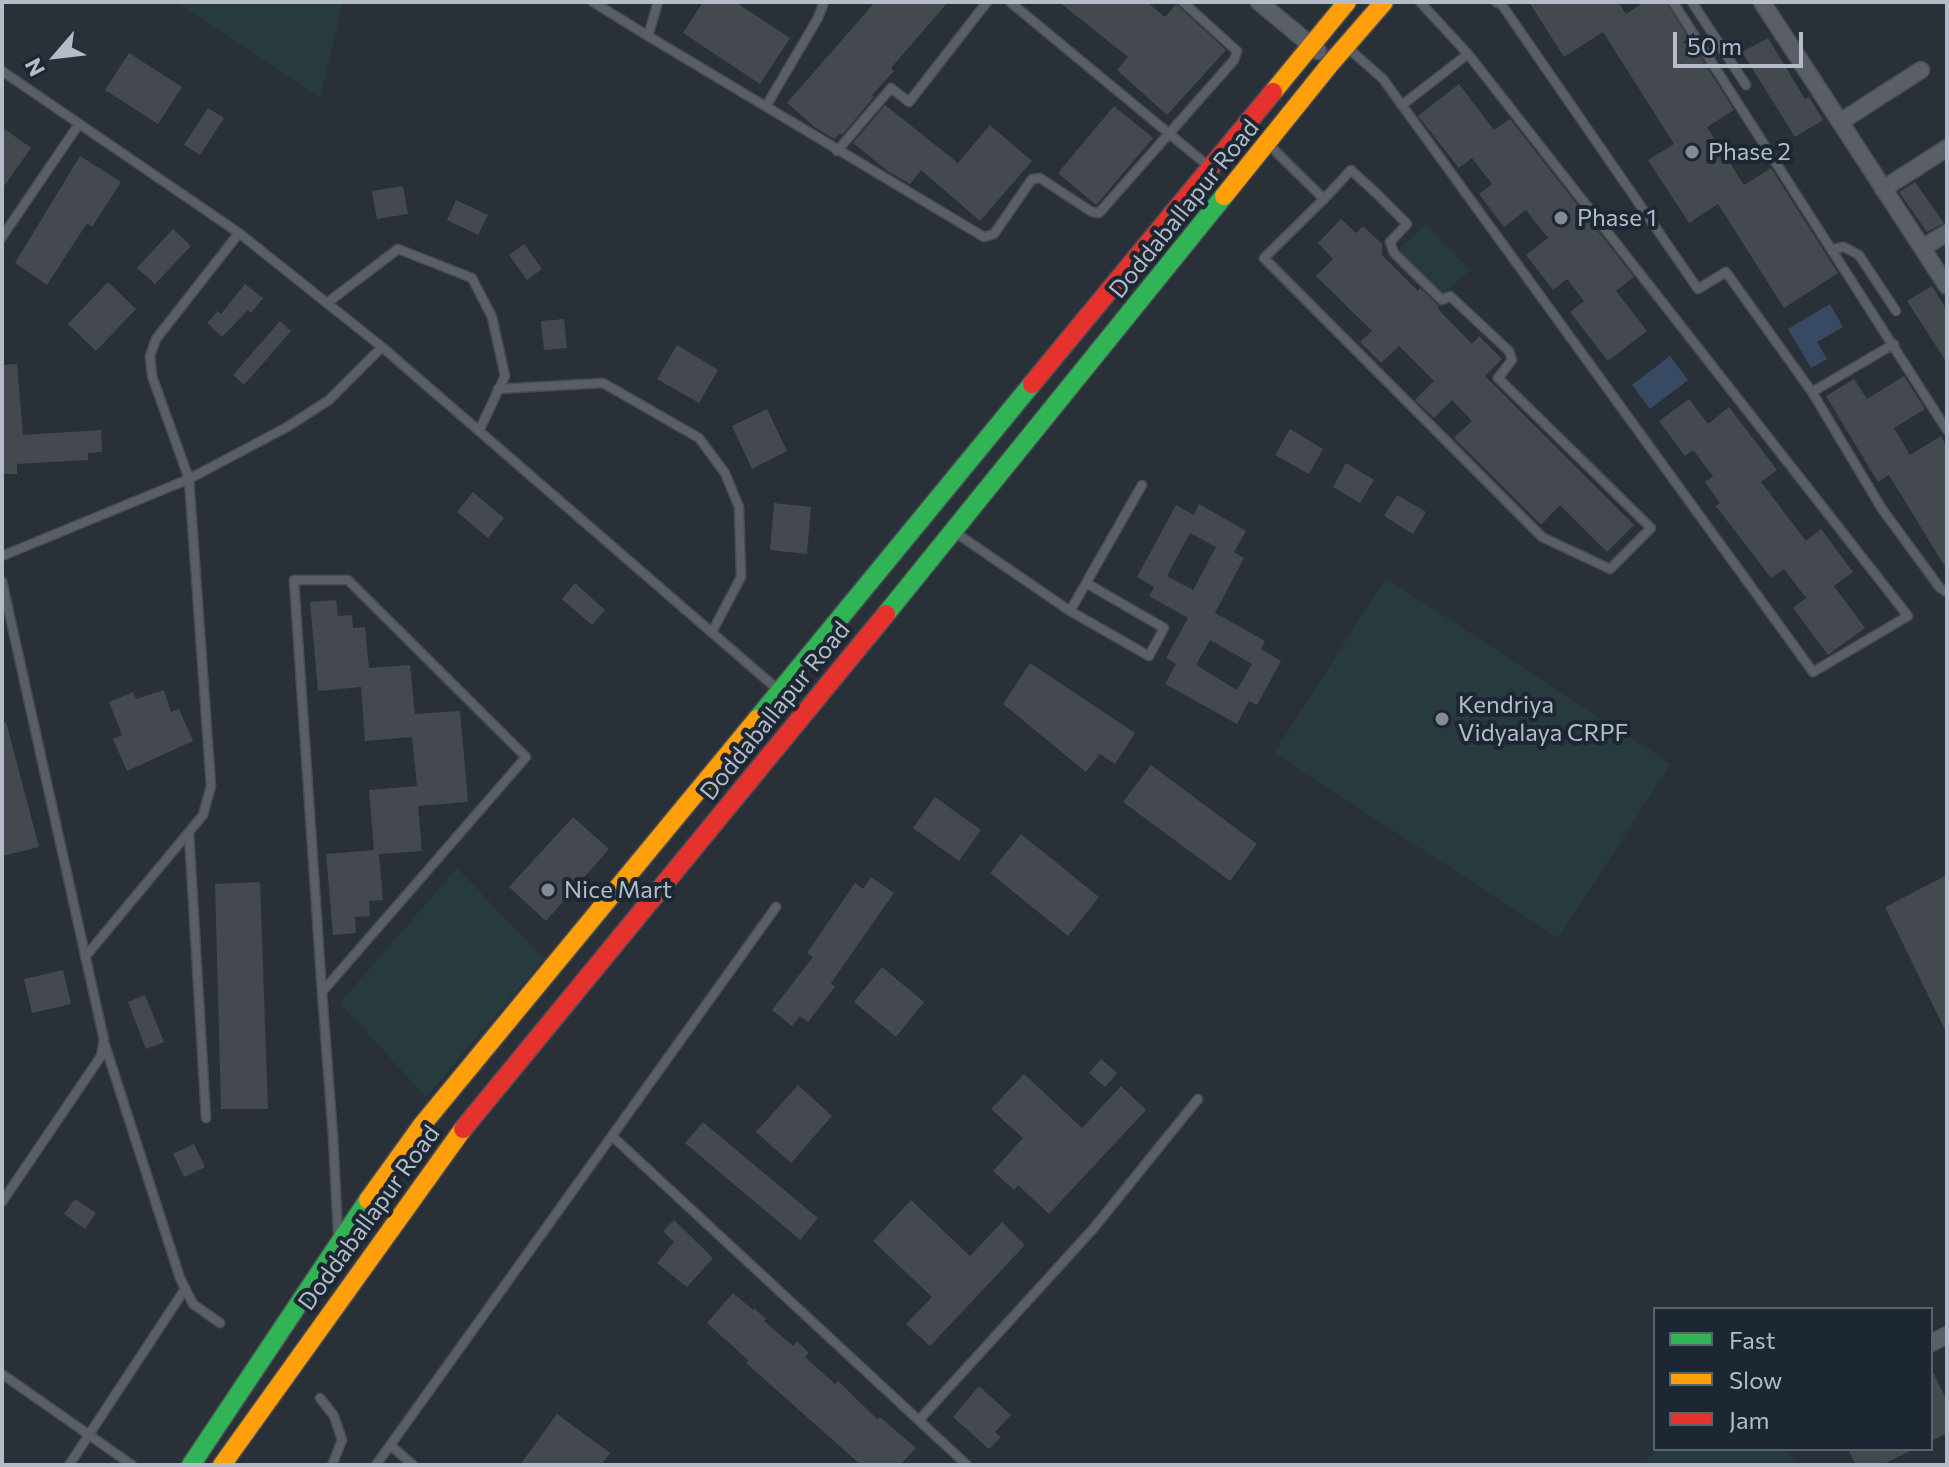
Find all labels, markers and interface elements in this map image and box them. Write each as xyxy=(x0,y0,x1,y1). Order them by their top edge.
north arrow xyxy=(16,16,96,96)
scale bar xyxy=(1677,16,1807,66)
text: 50 m xyxy=(1687,31,1742,60)
text: N xyxy=(19,54,50,81)
street label: Doddaballapur Road xyxy=(1103,114,1265,304)
place label: Phase 2 xyxy=(1708,138,1791,166)
marker: Phase 2 xyxy=(1683,143,1701,161)
place label: Phase 1 xyxy=(1577,204,1657,232)
marker: Phase 1 xyxy=(1552,209,1570,227)
street label: Doddaballapur Road xyxy=(694,616,856,806)
place label: Kendriya Vidyalaya CRPF xyxy=(1458,691,1628,747)
marker: Kendriya Vidyalaya CRPF xyxy=(1433,710,1451,728)
place label: Nice Mart xyxy=(564,876,672,904)
marker: Nice Mart xyxy=(539,881,557,899)
street label: Doddaballapur Road xyxy=(292,1120,446,1316)
legend xyxy=(1653,1307,1933,1451)
text: Fast xyxy=(1729,1325,1776,1354)
text: Slow xyxy=(1729,1365,1782,1394)
text: Jam xyxy=(1729,1405,1769,1434)

